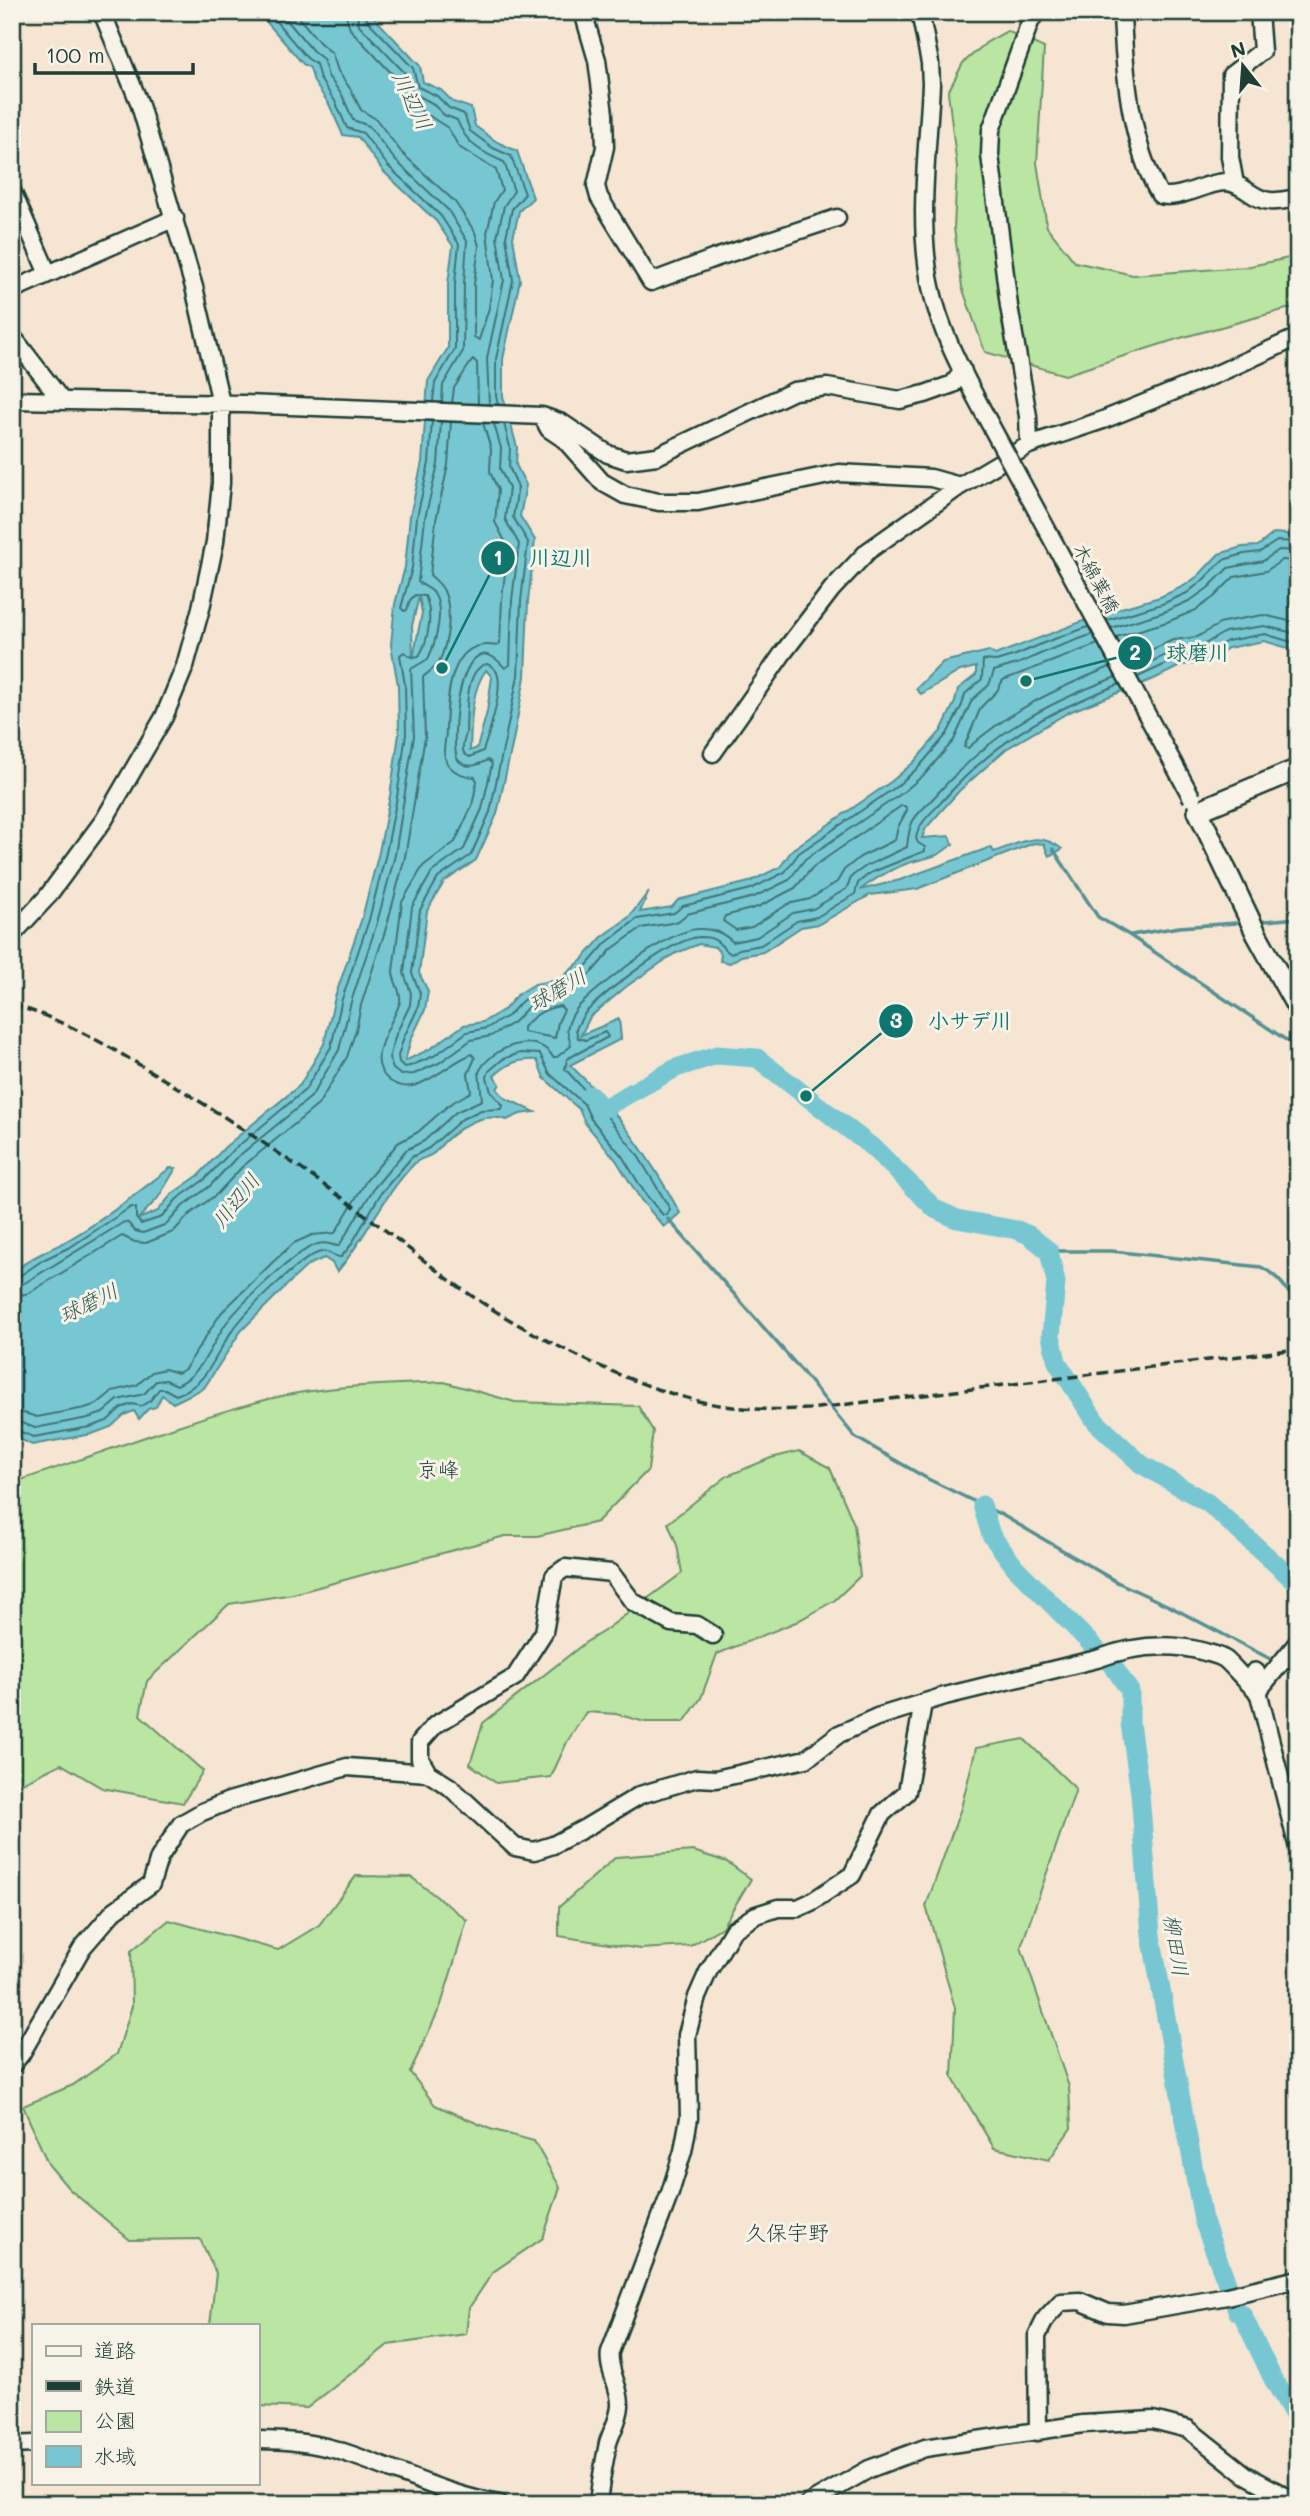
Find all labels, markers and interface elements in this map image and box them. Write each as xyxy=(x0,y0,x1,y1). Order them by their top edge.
scale bar xyxy=(35,32,192,76)
north arrow xyxy=(1208,32,1278,102)
text: N xyxy=(1227,35,1248,63)
text: 100 m xyxy=(46,41,105,68)
water label: 川辺川 xyxy=(387,66,439,134)
callout: 川辺川 xyxy=(481,537,607,579)
street label: 木綿葉橋 xyxy=(1068,539,1126,617)
text: 1 xyxy=(493,543,503,570)
text: 川辺川 xyxy=(530,543,593,570)
callout: 球磨川 xyxy=(1118,632,1244,674)
text: 2 xyxy=(1129,638,1141,665)
text: 球磨川 xyxy=(1167,638,1230,665)
water label: 球磨川 xyxy=(523,962,591,1016)
callout: 小サデ川 xyxy=(879,1000,1026,1042)
text: 3 xyxy=(890,1006,902,1033)
text: 小サデ川 xyxy=(928,1006,1012,1033)
water label: 川辺川 xyxy=(205,1167,265,1233)
water label: 球磨川 xyxy=(54,1276,122,1328)
district label: 京峰 xyxy=(417,1455,459,1482)
water label: 柳田川 xyxy=(1159,1912,1195,1978)
district label: 久保宇野 xyxy=(745,2218,829,2245)
legend xyxy=(32,2324,259,2484)
text: 道路 xyxy=(94,2336,136,2363)
text: 鉄道 xyxy=(94,2372,136,2399)
text: 公園 xyxy=(94,2406,136,2433)
text: 水域 xyxy=(94,2442,136,2469)

